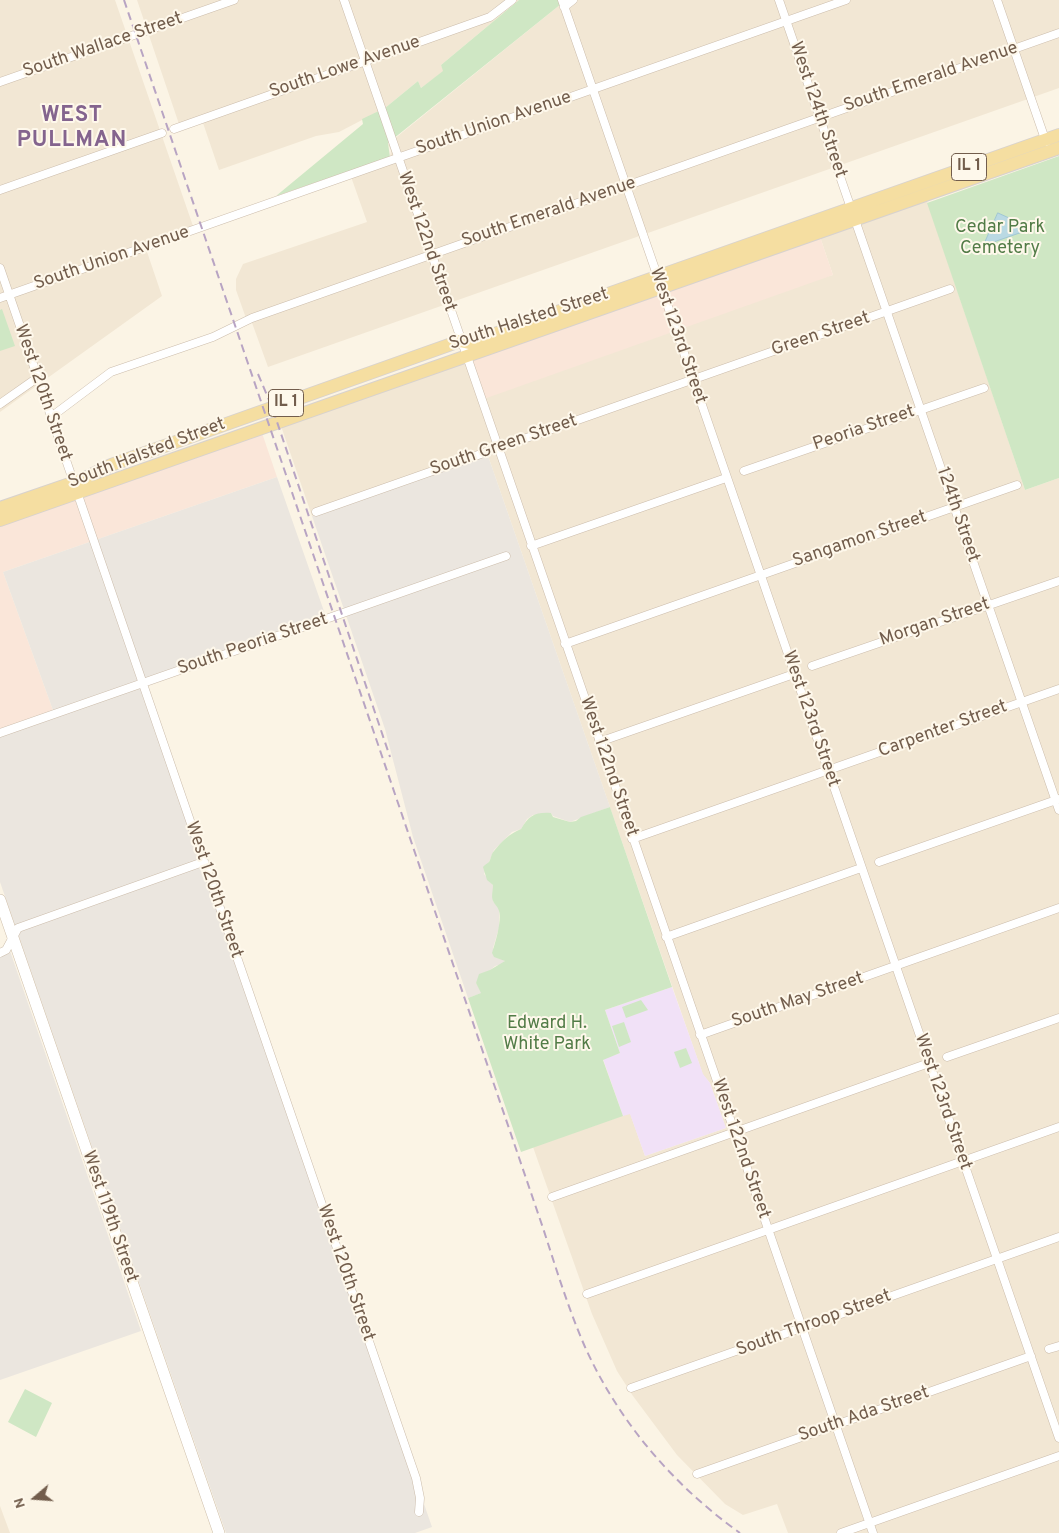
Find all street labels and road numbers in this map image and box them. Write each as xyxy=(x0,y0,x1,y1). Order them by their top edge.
street label: South Wallace Street xyxy=(20,9,186,83)
street label: South Lowe Avenue xyxy=(267,32,423,104)
street label: South Emerald Avenue xyxy=(841,38,1021,118)
street label: West 124th Street xyxy=(784,39,850,181)
street label: South Union Avenue xyxy=(413,87,575,161)
road number: IL 1 xyxy=(952,154,986,180)
street label: West 122nd Street xyxy=(392,169,460,315)
street label: South Emerald Avenue xyxy=(459,173,639,253)
street label: South Union Avenue xyxy=(31,222,193,296)
street label: West 123rd Street xyxy=(644,265,710,407)
street label: South Halsted Street xyxy=(446,284,612,356)
street label: Green Street xyxy=(769,308,873,362)
street label: West 120th Street xyxy=(8,322,76,464)
road number: IL 1 xyxy=(268,389,304,416)
street label: Peoria Street xyxy=(810,402,918,456)
street label: South Green Street xyxy=(428,411,580,481)
street label: South Halsted Street xyxy=(65,414,229,494)
street label: 124th Street xyxy=(931,465,983,565)
street label: Sangamon Street xyxy=(790,507,930,573)
street label: Morgan Street xyxy=(877,594,993,652)
street label: South Peoria Street xyxy=(175,609,331,681)
street label: West 123rd Street xyxy=(777,648,843,790)
street label: West 122nd Street xyxy=(574,694,642,840)
street label: Carpenter Street xyxy=(876,697,1010,763)
street label: West 120th Street xyxy=(179,819,247,961)
street label: South May Street xyxy=(729,968,867,1034)
street label: West 123rd Street xyxy=(909,1031,975,1173)
street label: West 122nd Street xyxy=(706,1076,774,1222)
street label: West 119th Street xyxy=(76,1148,142,1286)
street label: West 120th Street xyxy=(311,1202,379,1344)
street label: South Throop Street xyxy=(734,1286,894,1362)
street label: South Ada Street xyxy=(796,1383,932,1447)

